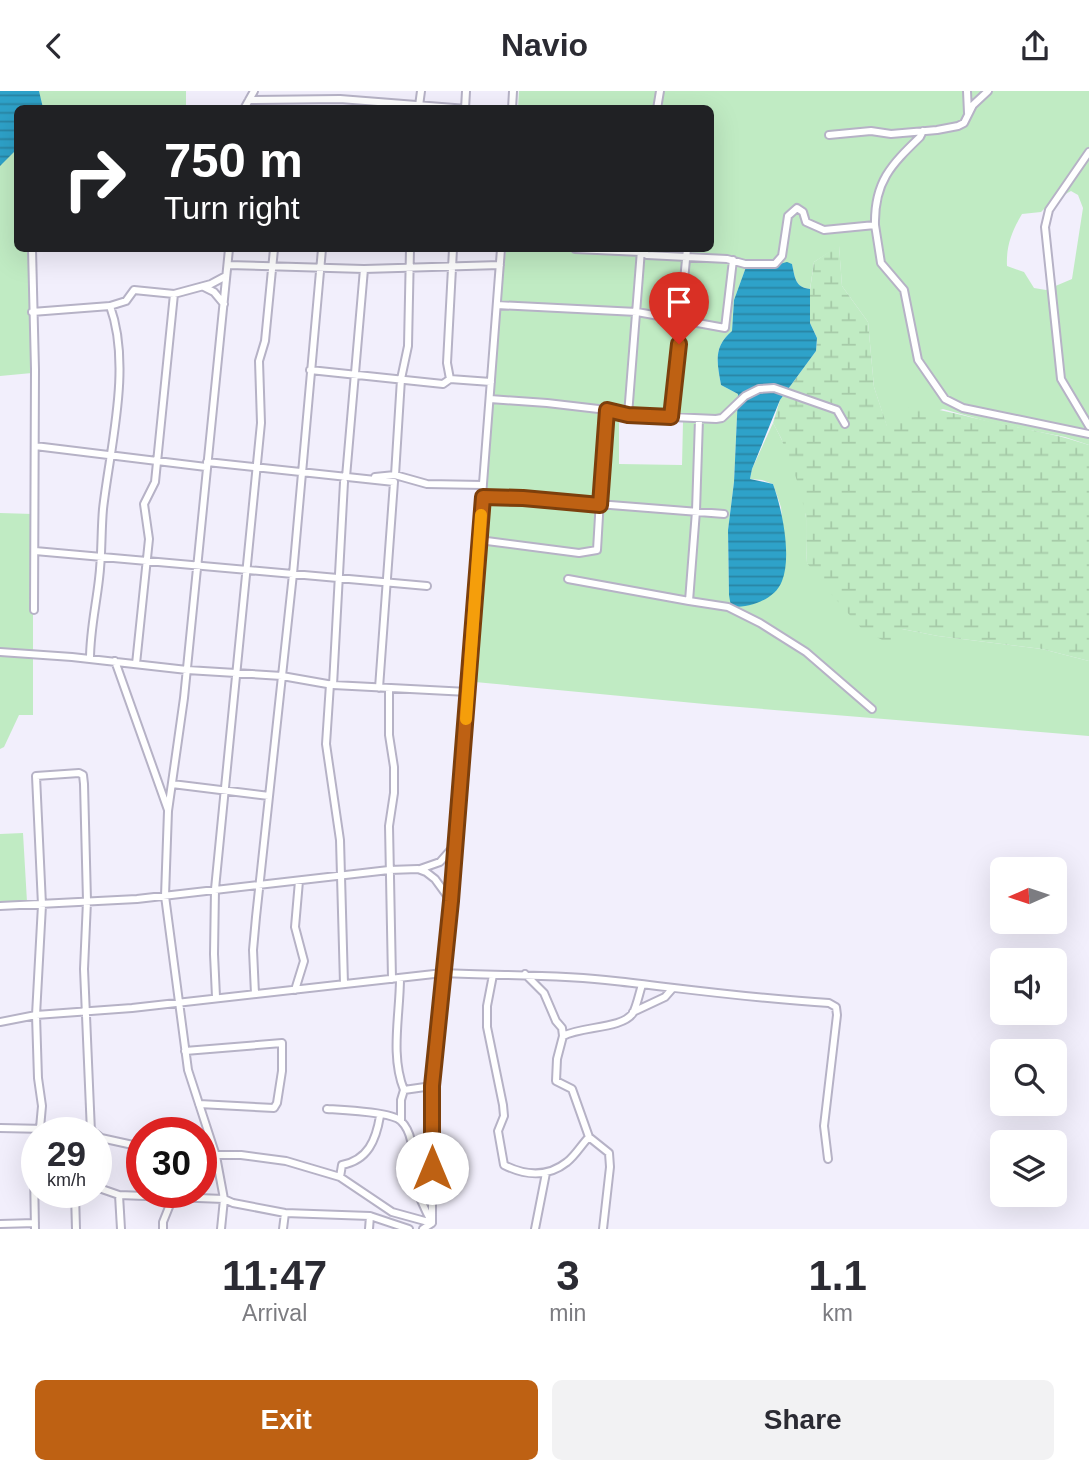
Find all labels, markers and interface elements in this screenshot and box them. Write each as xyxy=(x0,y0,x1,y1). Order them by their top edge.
icon: back xyxy=(35,27,73,65)
text: Navio xyxy=(501,27,588,63)
icon: share xyxy=(1016,27,1054,65)
icon: right xyxy=(49,133,140,224)
text: 750 m xyxy=(164,133,303,187)
text: Turn right xyxy=(164,190,300,226)
pin xyxy=(649,272,709,344)
icon: arrive xyxy=(660,283,698,321)
north arrow xyxy=(990,857,1068,935)
map controls xyxy=(990,857,1067,1207)
button: sound xyxy=(990,948,1067,1025)
button: search xyxy=(990,1039,1067,1116)
speed limit sign: 30 xyxy=(126,1117,217,1208)
button: layers xyxy=(990,1130,1067,1207)
position arrow xyxy=(395,1131,469,1205)
text: 29 xyxy=(47,1134,86,1173)
text: km/h xyxy=(47,1170,86,1190)
text: 11:47 xyxy=(222,1252,327,1299)
text: 3 xyxy=(556,1252,580,1299)
text: 1.1 xyxy=(809,1252,867,1299)
text: Arrival xyxy=(242,1300,307,1326)
text: min xyxy=(549,1300,586,1326)
text: km xyxy=(822,1300,853,1326)
button: Exit xyxy=(35,1380,538,1460)
button: Share xyxy=(552,1380,1054,1460)

